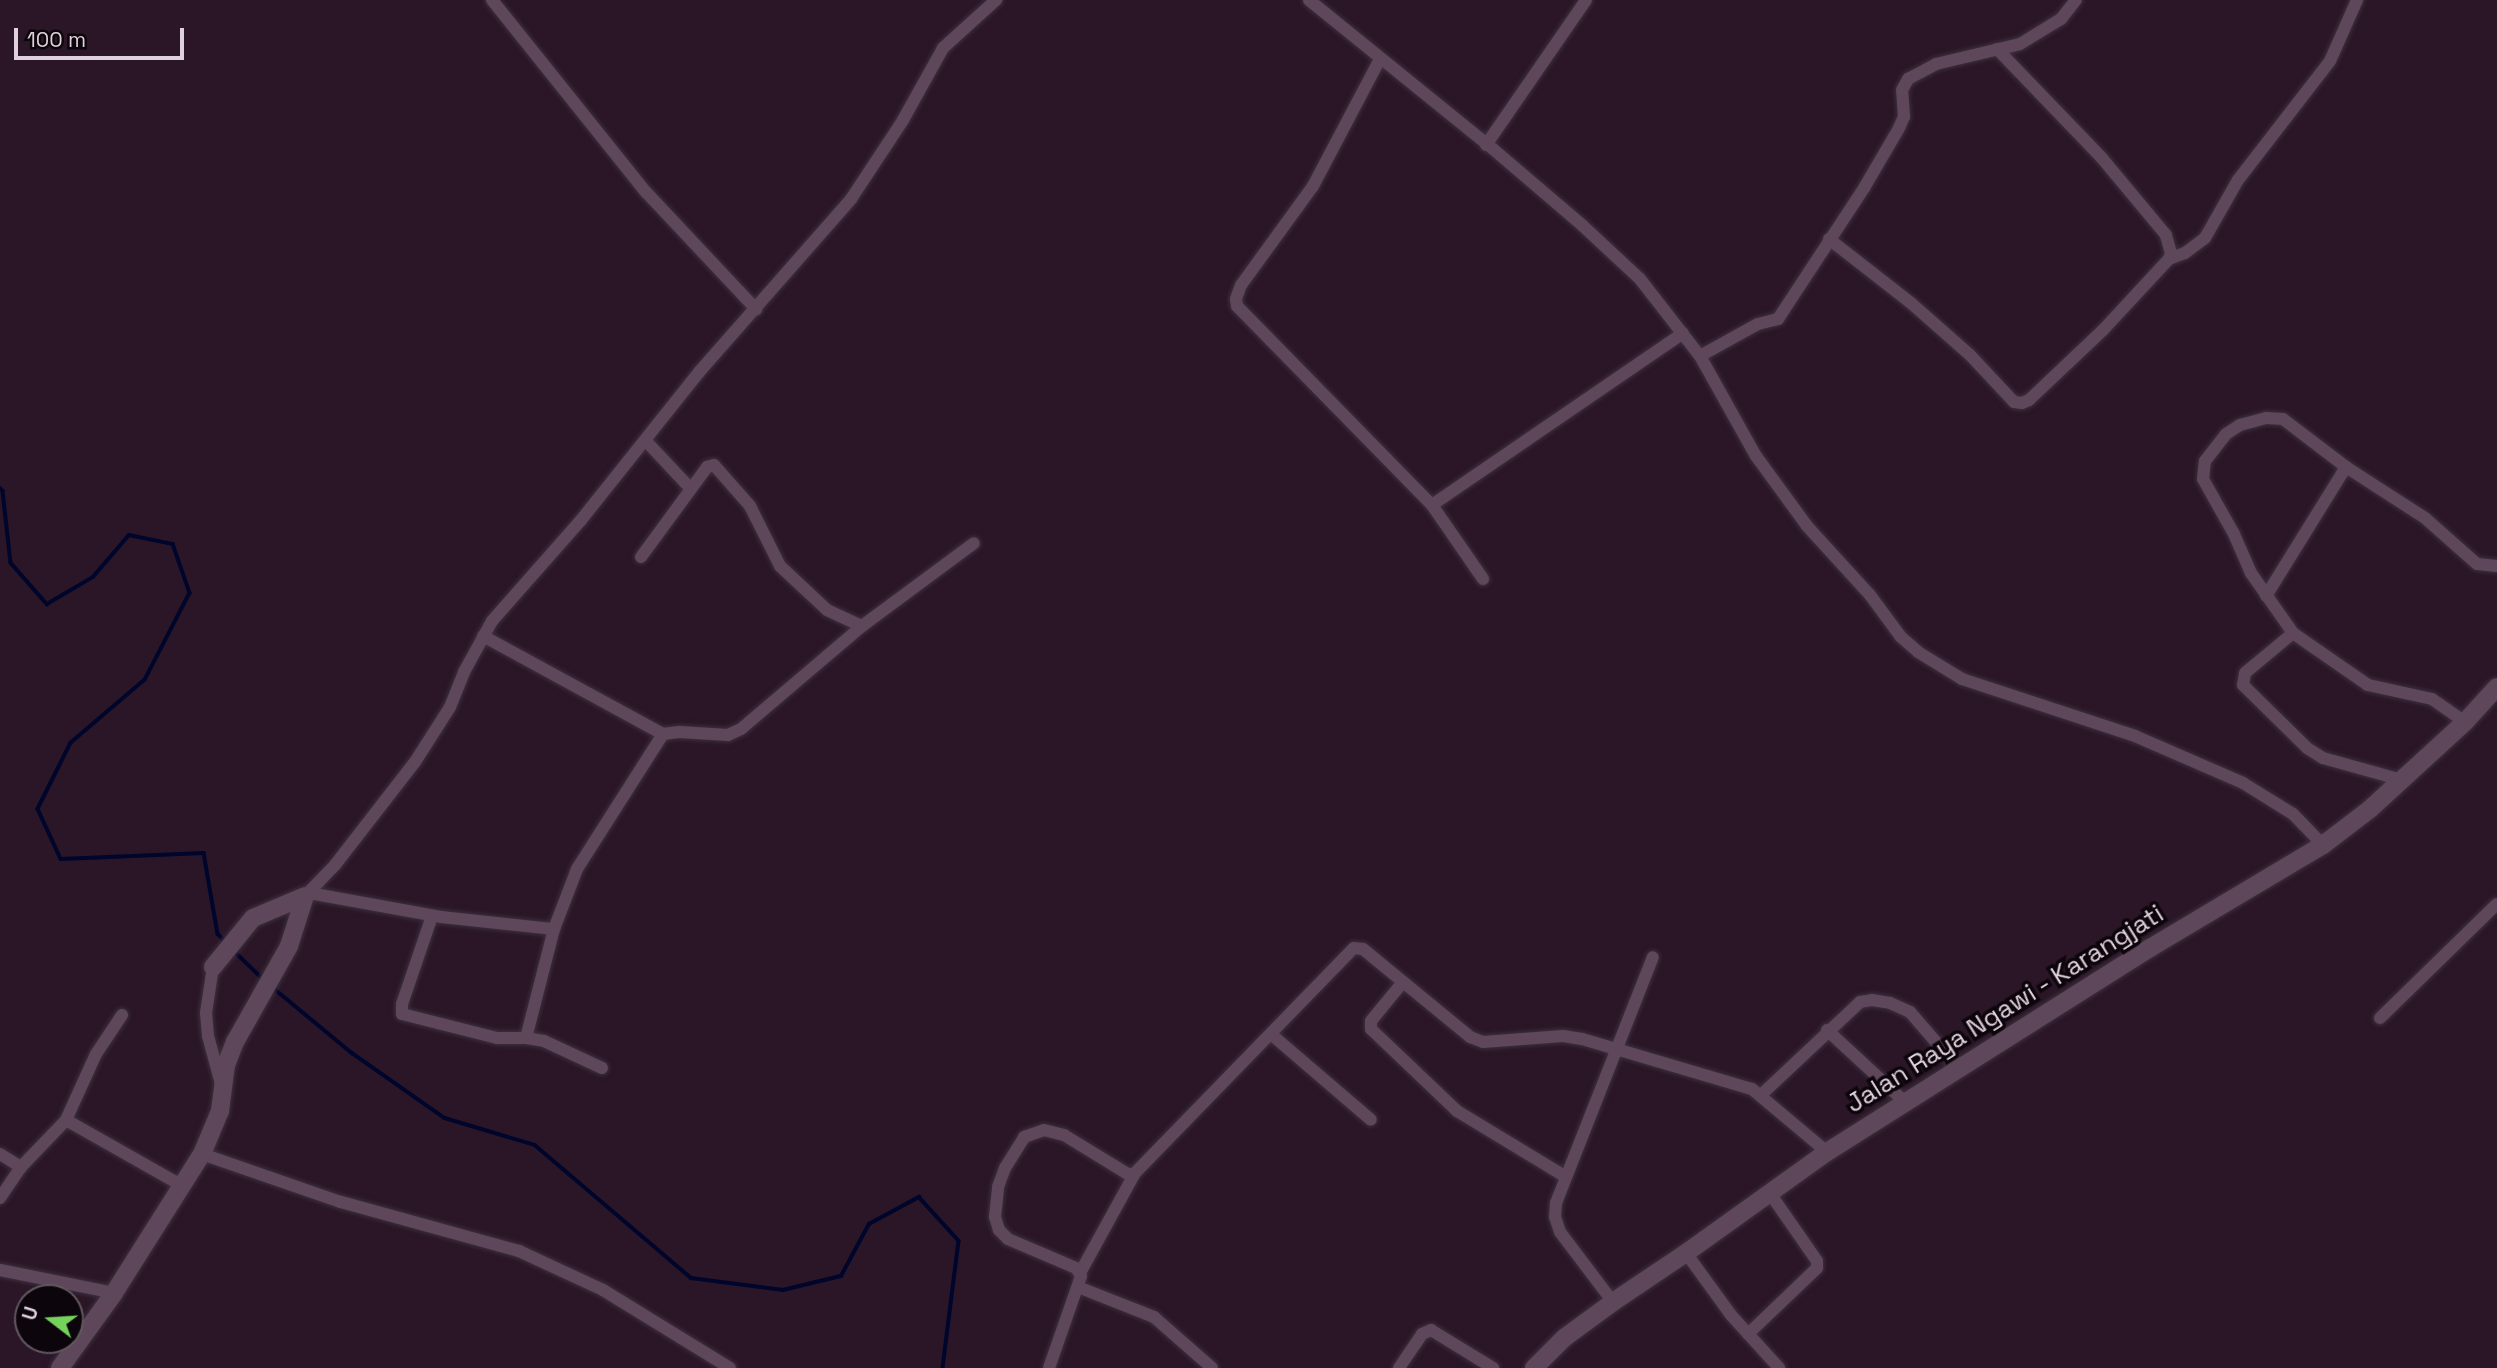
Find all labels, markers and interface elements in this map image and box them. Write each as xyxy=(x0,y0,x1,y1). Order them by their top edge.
scale bar xyxy=(18,14,187,58)
text: 100 m xyxy=(27,26,86,53)
street label: Jalan Raya Ngawi - Karangjati xyxy=(1840,898,2170,1120)
north arrow xyxy=(14,1284,84,1354)
text: U xyxy=(17,1304,44,1323)

